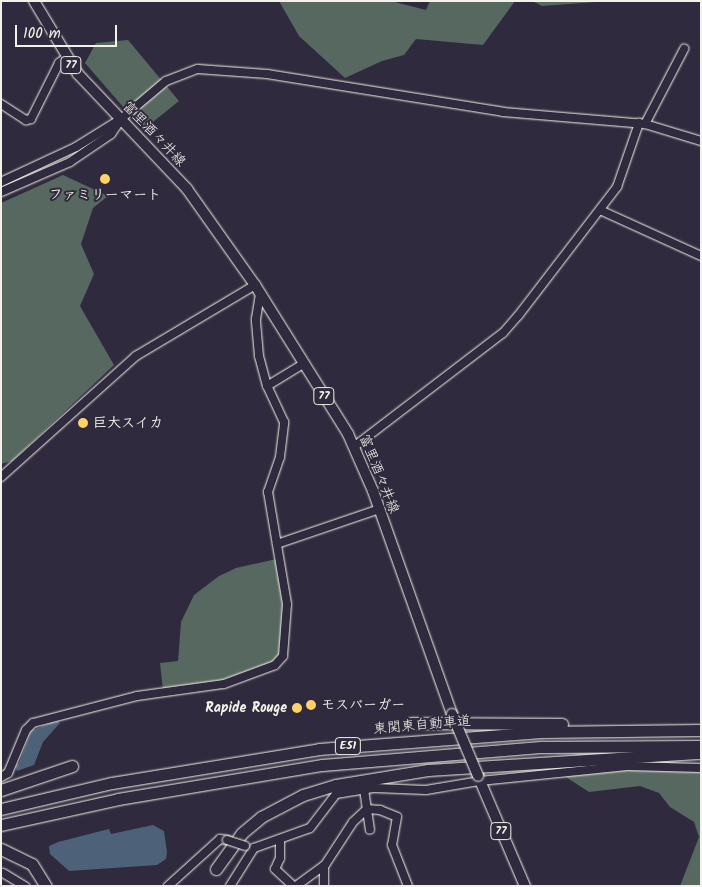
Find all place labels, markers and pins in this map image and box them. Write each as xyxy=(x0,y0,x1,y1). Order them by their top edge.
marker: ファミリーマート xyxy=(99,173,111,185)
place label: ファミリーマート xyxy=(49,187,161,203)
place label: 巨大スイカ xyxy=(93,415,163,431)
marker: 巨大スイカ xyxy=(77,417,89,429)
place label: モスバーガー xyxy=(321,697,405,713)
marker: モスバーガー xyxy=(305,699,317,711)
place label: Rapide Rouge xyxy=(205,700,287,716)
marker: Rapide Rouge xyxy=(291,702,303,714)

